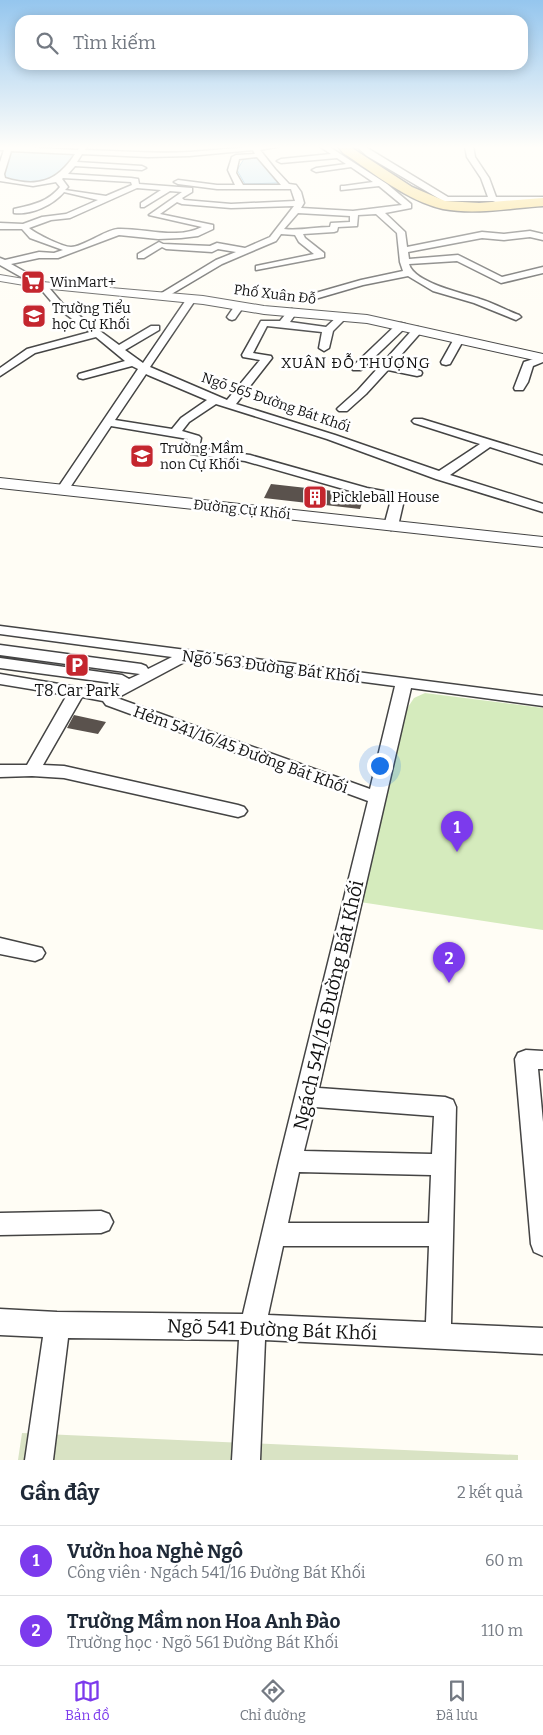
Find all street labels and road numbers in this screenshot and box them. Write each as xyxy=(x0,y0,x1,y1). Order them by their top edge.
street label: Phố Xuân Đỗ xyxy=(233,280,317,308)
street label: Ngõ 565 Đường Bát Khối xyxy=(199,368,353,436)
street label: Đường Cự Khối xyxy=(193,495,291,523)
street label: Ngõ 563 Đường Bát Khối xyxy=(181,645,362,687)
street label: Hẻm 541/16/45 Đường Bát Khối xyxy=(131,701,351,797)
street label: Ngách 541/16 Đường Bát Khối xyxy=(288,878,369,1132)
street label: Ngõ 541 Đường Bát Khối xyxy=(167,1314,378,1345)

